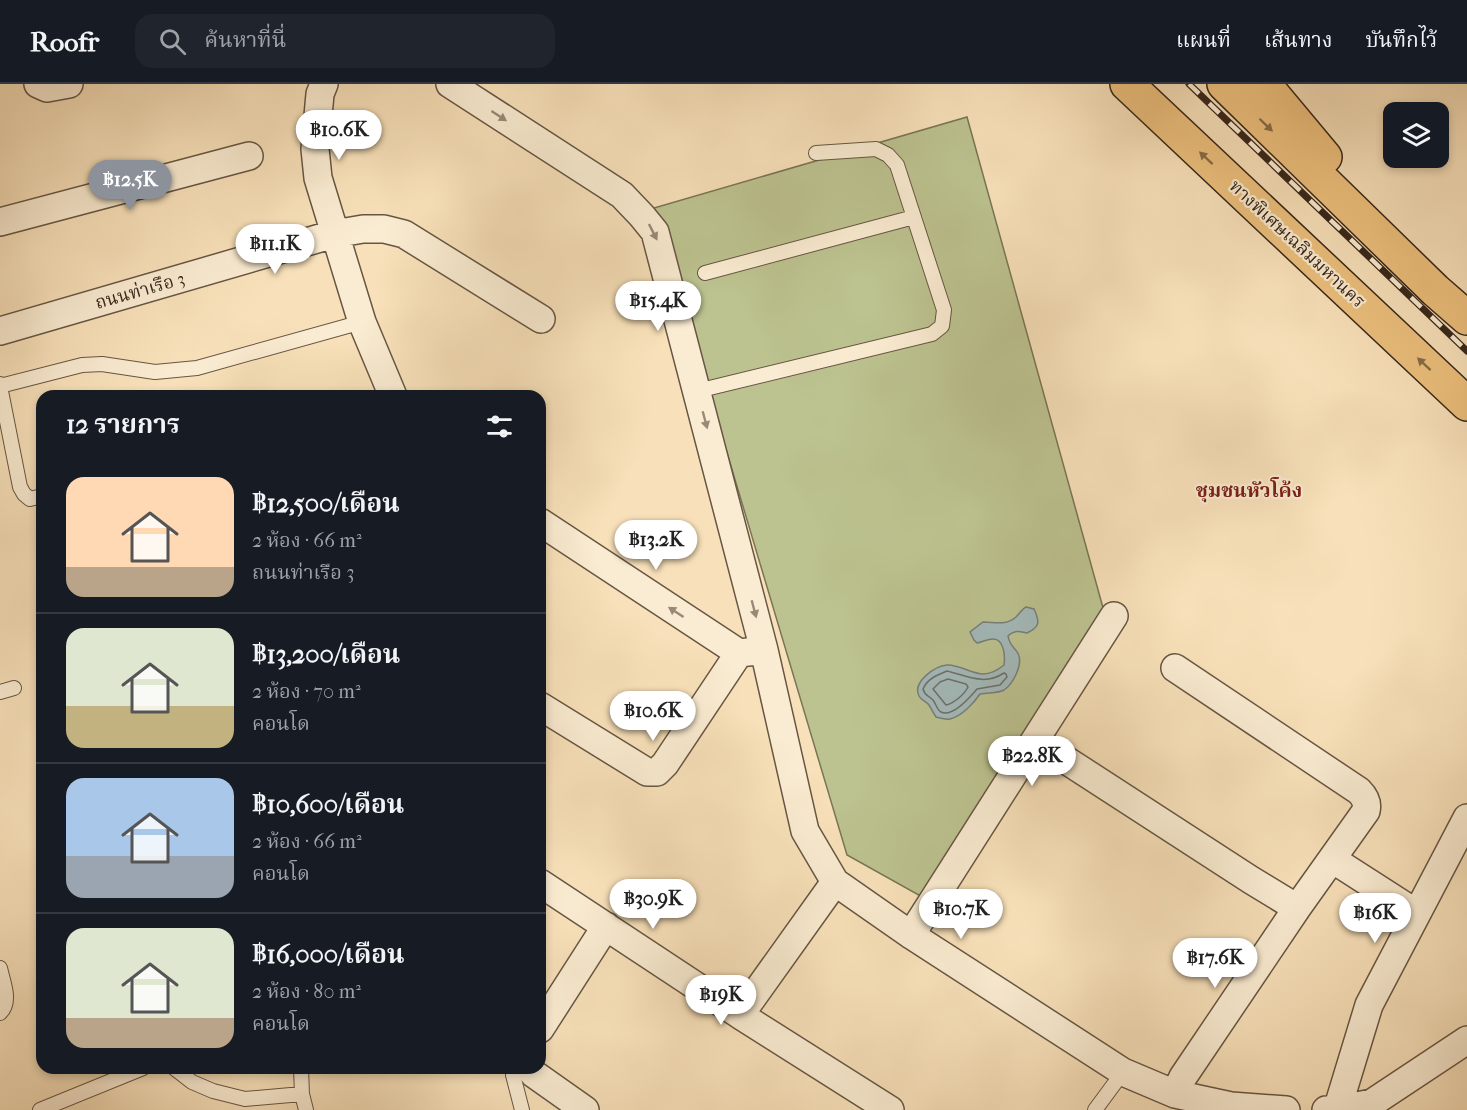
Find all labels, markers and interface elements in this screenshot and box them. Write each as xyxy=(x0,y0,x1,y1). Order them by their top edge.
search box xyxy=(135,14,555,68)
text: Roofr xyxy=(30,25,99,58)
icon: search xyxy=(156,25,189,58)
text: ค้นหาที่นี่ xyxy=(204,27,286,53)
text: แผนที่ xyxy=(1176,28,1231,52)
text: เส้นทาง xyxy=(1264,28,1332,52)
text: บันทึกไว้ xyxy=(1365,28,1437,52)
map controls xyxy=(1383,102,1449,168)
button: layers xyxy=(1383,102,1449,168)
pin: ฿10.6K xyxy=(290,110,388,161)
one-way arrow xyxy=(491,110,507,121)
one-way arrow xyxy=(1258,117,1272,131)
text: ฿10.6K xyxy=(310,118,368,141)
one-way arrow xyxy=(1199,152,1214,165)
pin: ฿12.5K xyxy=(81,160,179,211)
text: ฿12.5K xyxy=(103,168,157,191)
street label: ทางพิเศษเฉลิมมหานคร xyxy=(1225,176,1369,312)
one-way arrow xyxy=(647,223,657,241)
pin: ฿11.1K xyxy=(226,224,324,275)
text: ฿11.1K xyxy=(250,232,301,255)
street label: ถนนท่าเรือ 3 xyxy=(93,268,187,314)
pin: ฿15.4K xyxy=(609,281,707,332)
text: ฿15.4K xyxy=(629,289,687,312)
one-way arrow xyxy=(1418,357,1432,371)
text: 12 รายการ xyxy=(66,409,180,440)
icon: filters xyxy=(483,410,516,443)
one-way arrow xyxy=(700,411,710,429)
district label: ชุมชนหัวโค้ง xyxy=(1196,477,1302,503)
text: ฿12,500/เดือน xyxy=(252,488,400,519)
icon: home xyxy=(114,501,186,573)
pin: ฿13.2K xyxy=(607,520,705,571)
text: ฿13.2K xyxy=(628,528,684,551)
text: 2 ห้อง · 66 m² xyxy=(252,529,362,552)
text: ถนนท่าเรือ 3 xyxy=(252,561,354,584)
one-way arrow xyxy=(749,599,759,618)
one-way arrow xyxy=(669,606,685,618)
text: ฿13,200/เดือน xyxy=(252,639,400,670)
icon: home xyxy=(114,652,186,724)
text: 2 ห้อง · 70 m² xyxy=(252,680,361,703)
pin: ฿10.6K xyxy=(604,691,702,742)
text: ฿10.6K xyxy=(624,699,682,722)
text: คอนโด xyxy=(252,712,310,735)
pin: ฿22.8K xyxy=(983,736,1081,787)
text: ฿22.8K xyxy=(1002,744,1062,767)
text: ฿10,600/เดือน xyxy=(252,789,404,820)
icon: home xyxy=(114,802,186,874)
text: 2 ห้อง · 66 m² xyxy=(252,830,362,853)
text: คอนโด xyxy=(252,862,310,885)
pin: ฿30.9K xyxy=(604,879,702,930)
text: ฿30.9K xyxy=(623,887,683,910)
pin: ฿10.7K xyxy=(912,889,1010,940)
pin: ฿16K xyxy=(1339,893,1411,944)
text: ฿10.7K xyxy=(933,897,989,920)
text: ฿16K xyxy=(1353,901,1397,924)
pin: ฿17.6K xyxy=(1166,938,1264,989)
text: ฿16,000/เดือน xyxy=(252,939,405,970)
text: ฿17.6K xyxy=(1187,946,1243,969)
icon: home xyxy=(114,952,186,1024)
pin: ฿19K xyxy=(685,975,757,1026)
text: 2 ห้อง · 80 m² xyxy=(252,980,361,1003)
text: ฿19K xyxy=(699,983,743,1006)
text: คอนโด xyxy=(252,1012,310,1035)

